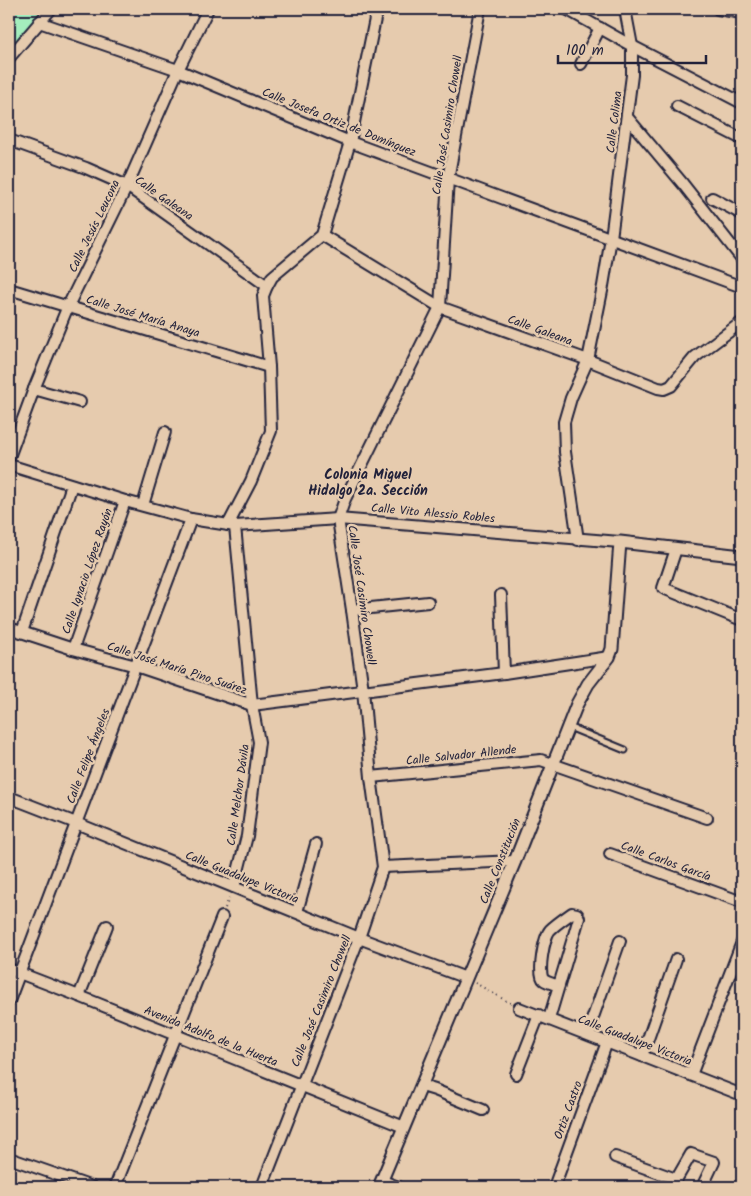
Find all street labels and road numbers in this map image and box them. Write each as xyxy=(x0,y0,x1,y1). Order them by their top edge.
street label: Calle José Casimiro Chowell xyxy=(427,54,468,196)
street label: Calle Josefa Ortiz de Domínguez xyxy=(259,83,419,162)
street label: Calle Colima xyxy=(601,90,628,154)
street label: Calle Galeana xyxy=(130,171,197,226)
street label: Calle Jesús Leucona xyxy=(64,176,125,276)
street label: Calle José María Anaya xyxy=(84,290,202,343)
street label: Calle Galeana xyxy=(505,310,575,351)
street label: Calle Vito Alessio Robles xyxy=(370,499,496,528)
street label: Calle Ignacio López Rayón xyxy=(57,506,118,637)
street label: Calle José Casimiro Chowell xyxy=(342,524,381,666)
street label: Calle José María Pino Suárez xyxy=(104,637,249,700)
street label: Calle Felipe Ángeles xyxy=(62,706,115,807)
street label: Calle Salvador Allende xyxy=(405,740,518,771)
street label: Calle Melchor Dávila xyxy=(222,743,255,847)
street label: Calle Constitución xyxy=(475,815,526,907)
street label: Calle Carlos García xyxy=(618,836,714,887)
street label: Calle Guadalupe Victoria xyxy=(182,846,302,909)
street label: Calle José Casimiro Chowell xyxy=(286,932,357,1070)
street label: Avenida Adolfo de la Huerta xyxy=(141,1001,281,1072)
street label: Calle Guadalupe Victoria xyxy=(575,1010,695,1071)
street label: Ortiz Castro xyxy=(549,1078,588,1142)

